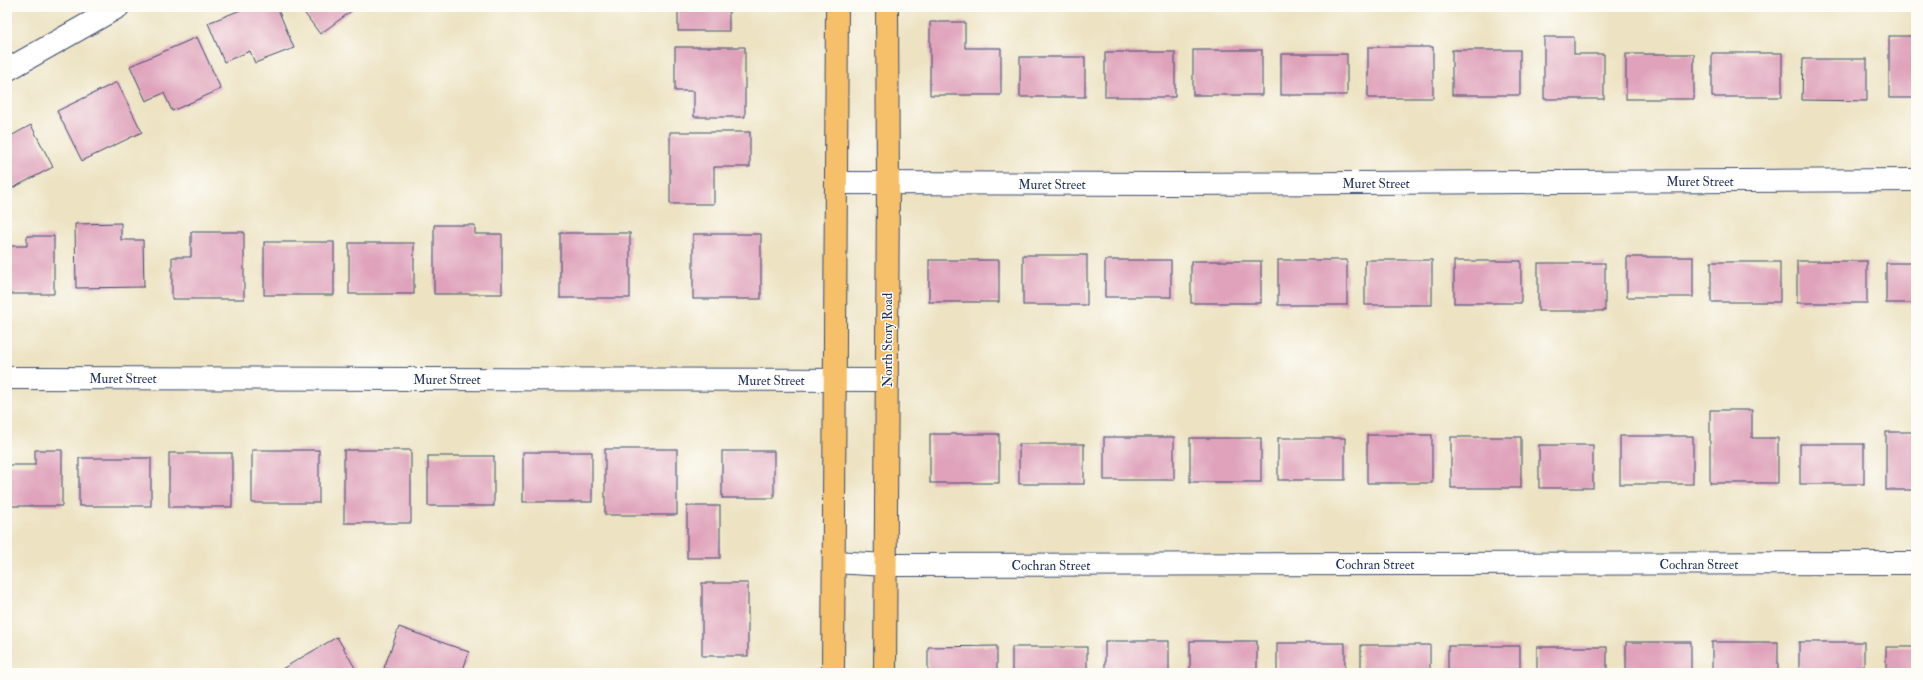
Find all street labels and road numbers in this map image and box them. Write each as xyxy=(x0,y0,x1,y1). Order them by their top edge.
street label: Muret Street xyxy=(1666,174,1734,190)
street label: Muret Street xyxy=(1342,176,1410,192)
street label: Muret Street xyxy=(1018,177,1086,193)
street label: North Story Road xyxy=(880,292,897,387)
street label: Muret Street xyxy=(89,371,157,387)
street label: Muret Street xyxy=(413,372,481,388)
street label: Muret Street xyxy=(737,373,805,389)
street label: Cochran Street xyxy=(1336,557,1414,573)
street label: Cochran Street xyxy=(1660,557,1738,573)
street label: Cochran Street xyxy=(1012,558,1090,574)

